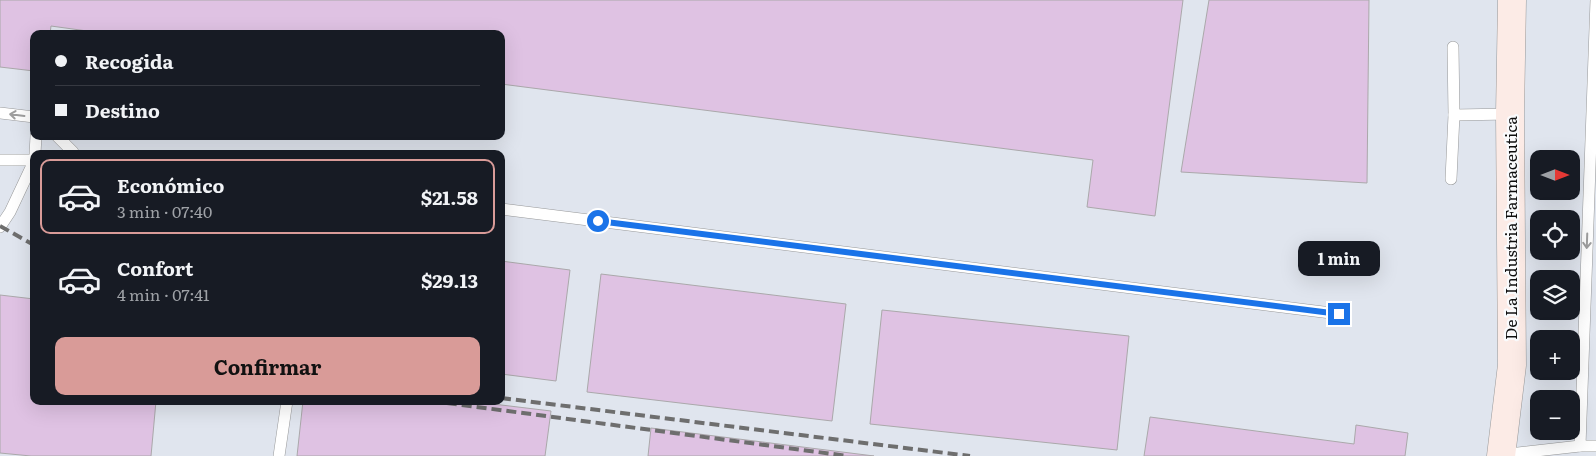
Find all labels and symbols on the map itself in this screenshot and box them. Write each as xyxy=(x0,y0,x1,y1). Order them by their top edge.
one-way arrow xyxy=(9,110,25,120)
street label: De La Industria Farmaceutica xyxy=(1498,116,1522,340)
north arrow xyxy=(1530,150,1580,200)
route start xyxy=(587,210,609,232)
one-way arrow xyxy=(1582,232,1592,249)
callout: 1 min xyxy=(1298,242,1380,276)
route end xyxy=(1328,303,1350,325)

